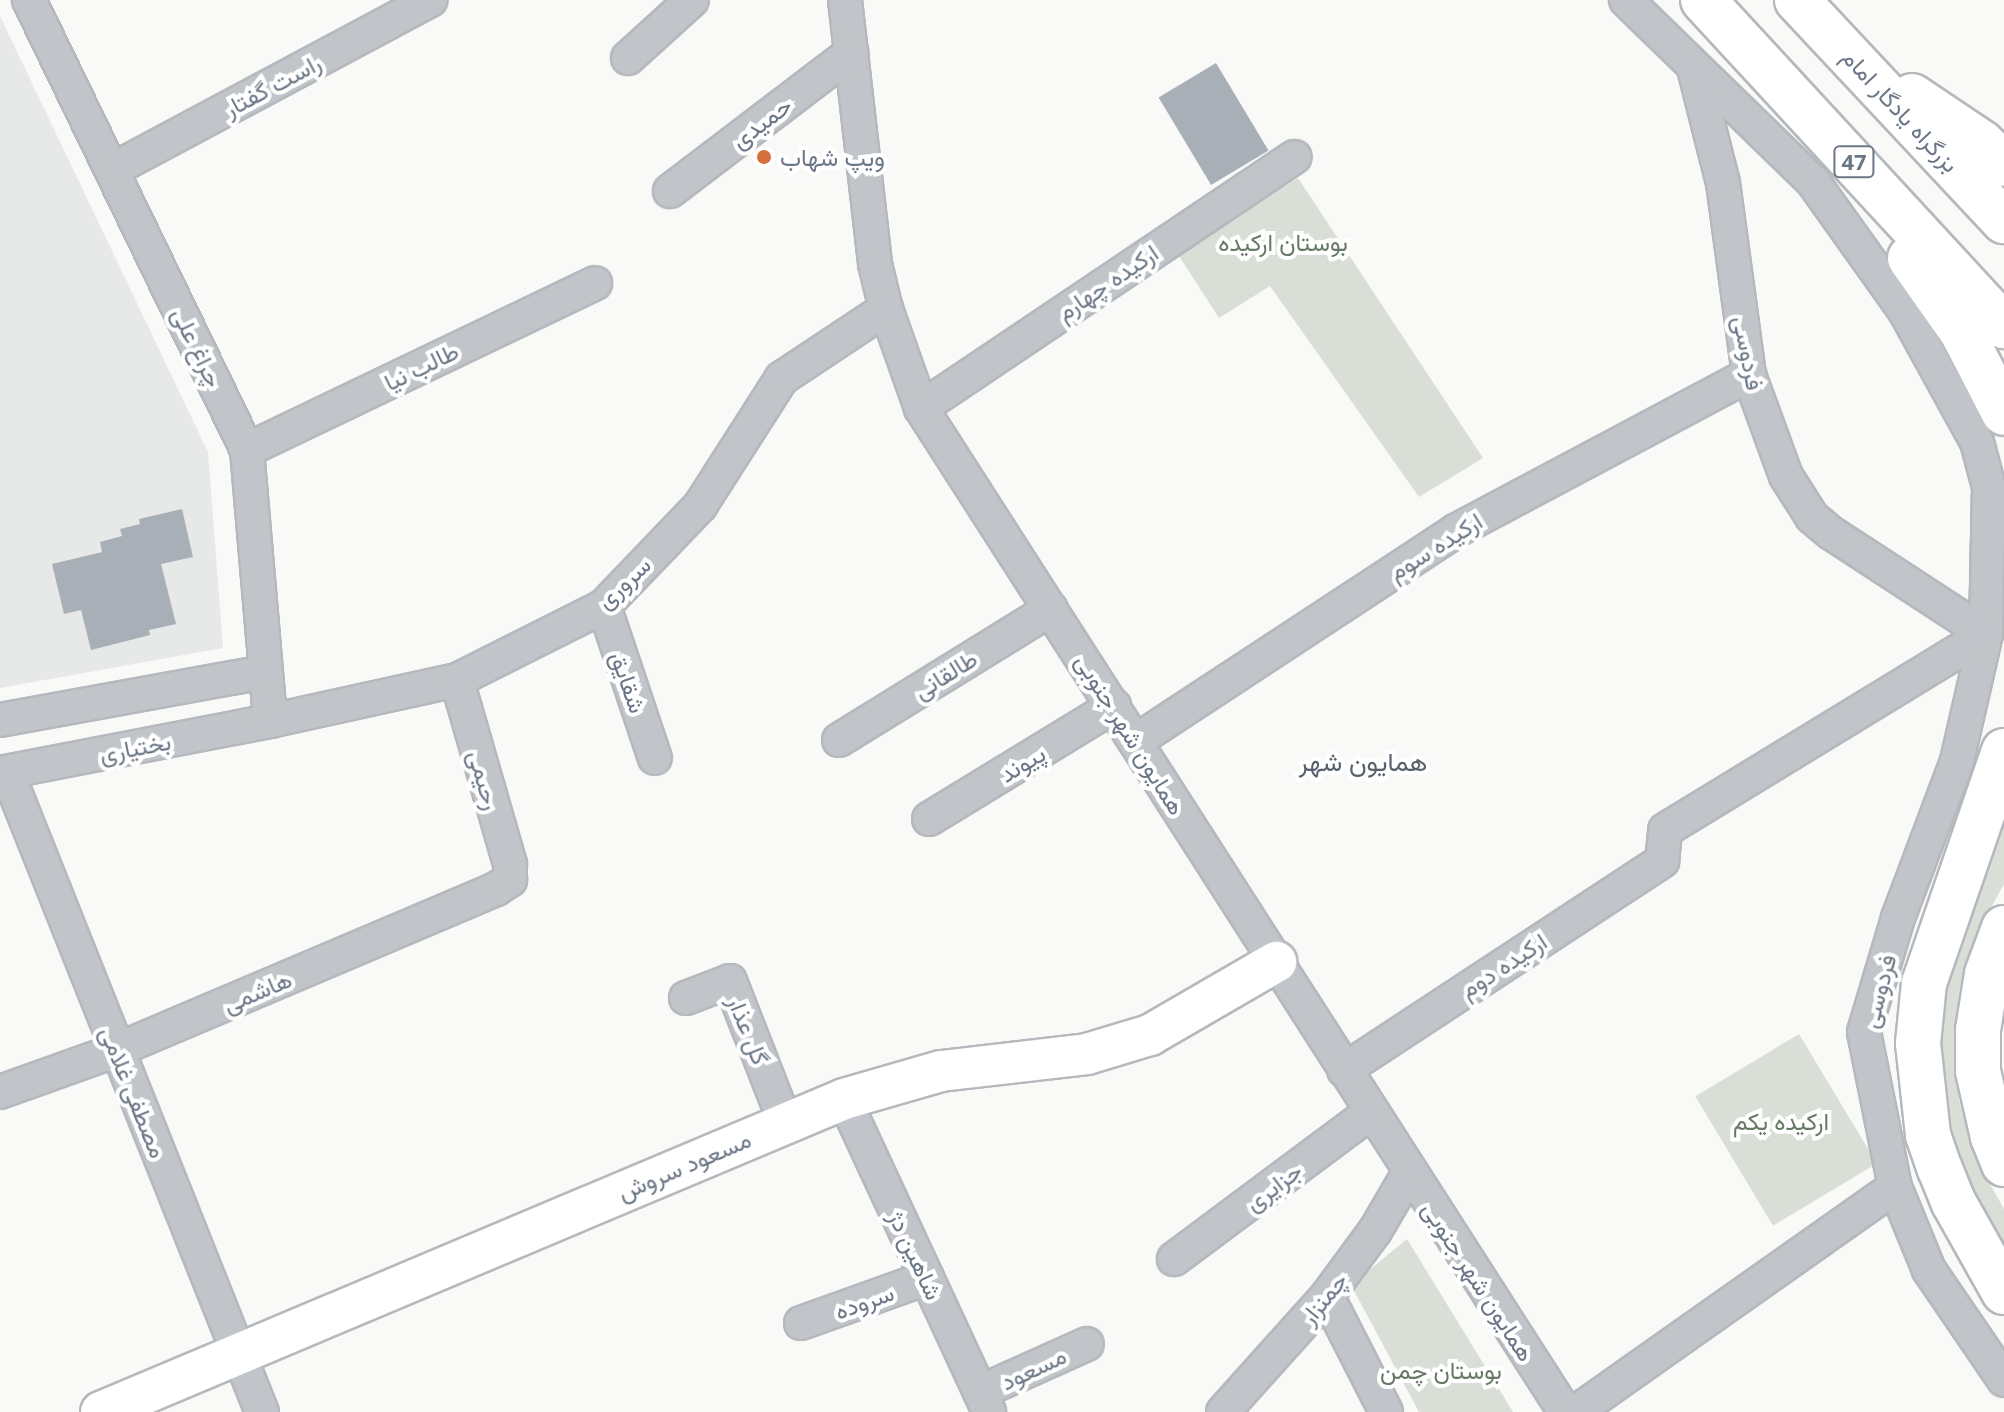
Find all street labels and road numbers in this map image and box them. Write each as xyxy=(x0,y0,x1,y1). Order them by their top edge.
street label: بزرگراه یادگار امام xyxy=(1836,42,1966,178)
street label: راست گفتار xyxy=(218,47,326,123)
street label: حمیدی xyxy=(725,90,797,154)
road number: 47 xyxy=(1832,144,1876,180)
street label: ارکیده چهارم xyxy=(1051,238,1163,326)
street label: چراغ‌ علی xyxy=(166,302,230,392)
street label: فردوسی xyxy=(1728,313,1770,393)
street label: طالب‌ نیا xyxy=(379,336,463,396)
street label: ارکیده سوم xyxy=(1383,506,1487,586)
street label: سروری xyxy=(590,550,656,614)
street label: طالقانی xyxy=(908,643,982,705)
street label: شقایق xyxy=(605,647,653,717)
street label: همایون‌ شهر جنوبی xyxy=(1070,648,1192,820)
street label: بختیاری xyxy=(97,726,173,768)
street label: پیوند xyxy=(994,738,1050,788)
street label: رحیمی xyxy=(463,747,507,813)
street label: ارکیده دوم xyxy=(1454,926,1552,1004)
street label: فردوسی xyxy=(1854,951,1902,1031)
street label: هاشمی xyxy=(218,964,296,1018)
street label: گل عذار xyxy=(722,991,776,1069)
street label: مصطفی غلامی xyxy=(95,1022,173,1162)
street label: مسعود سروش xyxy=(613,1124,755,1206)
street label: جزایری xyxy=(1239,1155,1307,1217)
street label: همایون‌ شهر جنوبی xyxy=(1417,1196,1541,1366)
street label: شاهین دژ xyxy=(883,1206,949,1304)
street label: چمنزار xyxy=(1293,1266,1353,1330)
street label: سروده xyxy=(830,1277,898,1325)
street label: مسعود xyxy=(996,1340,1070,1396)

